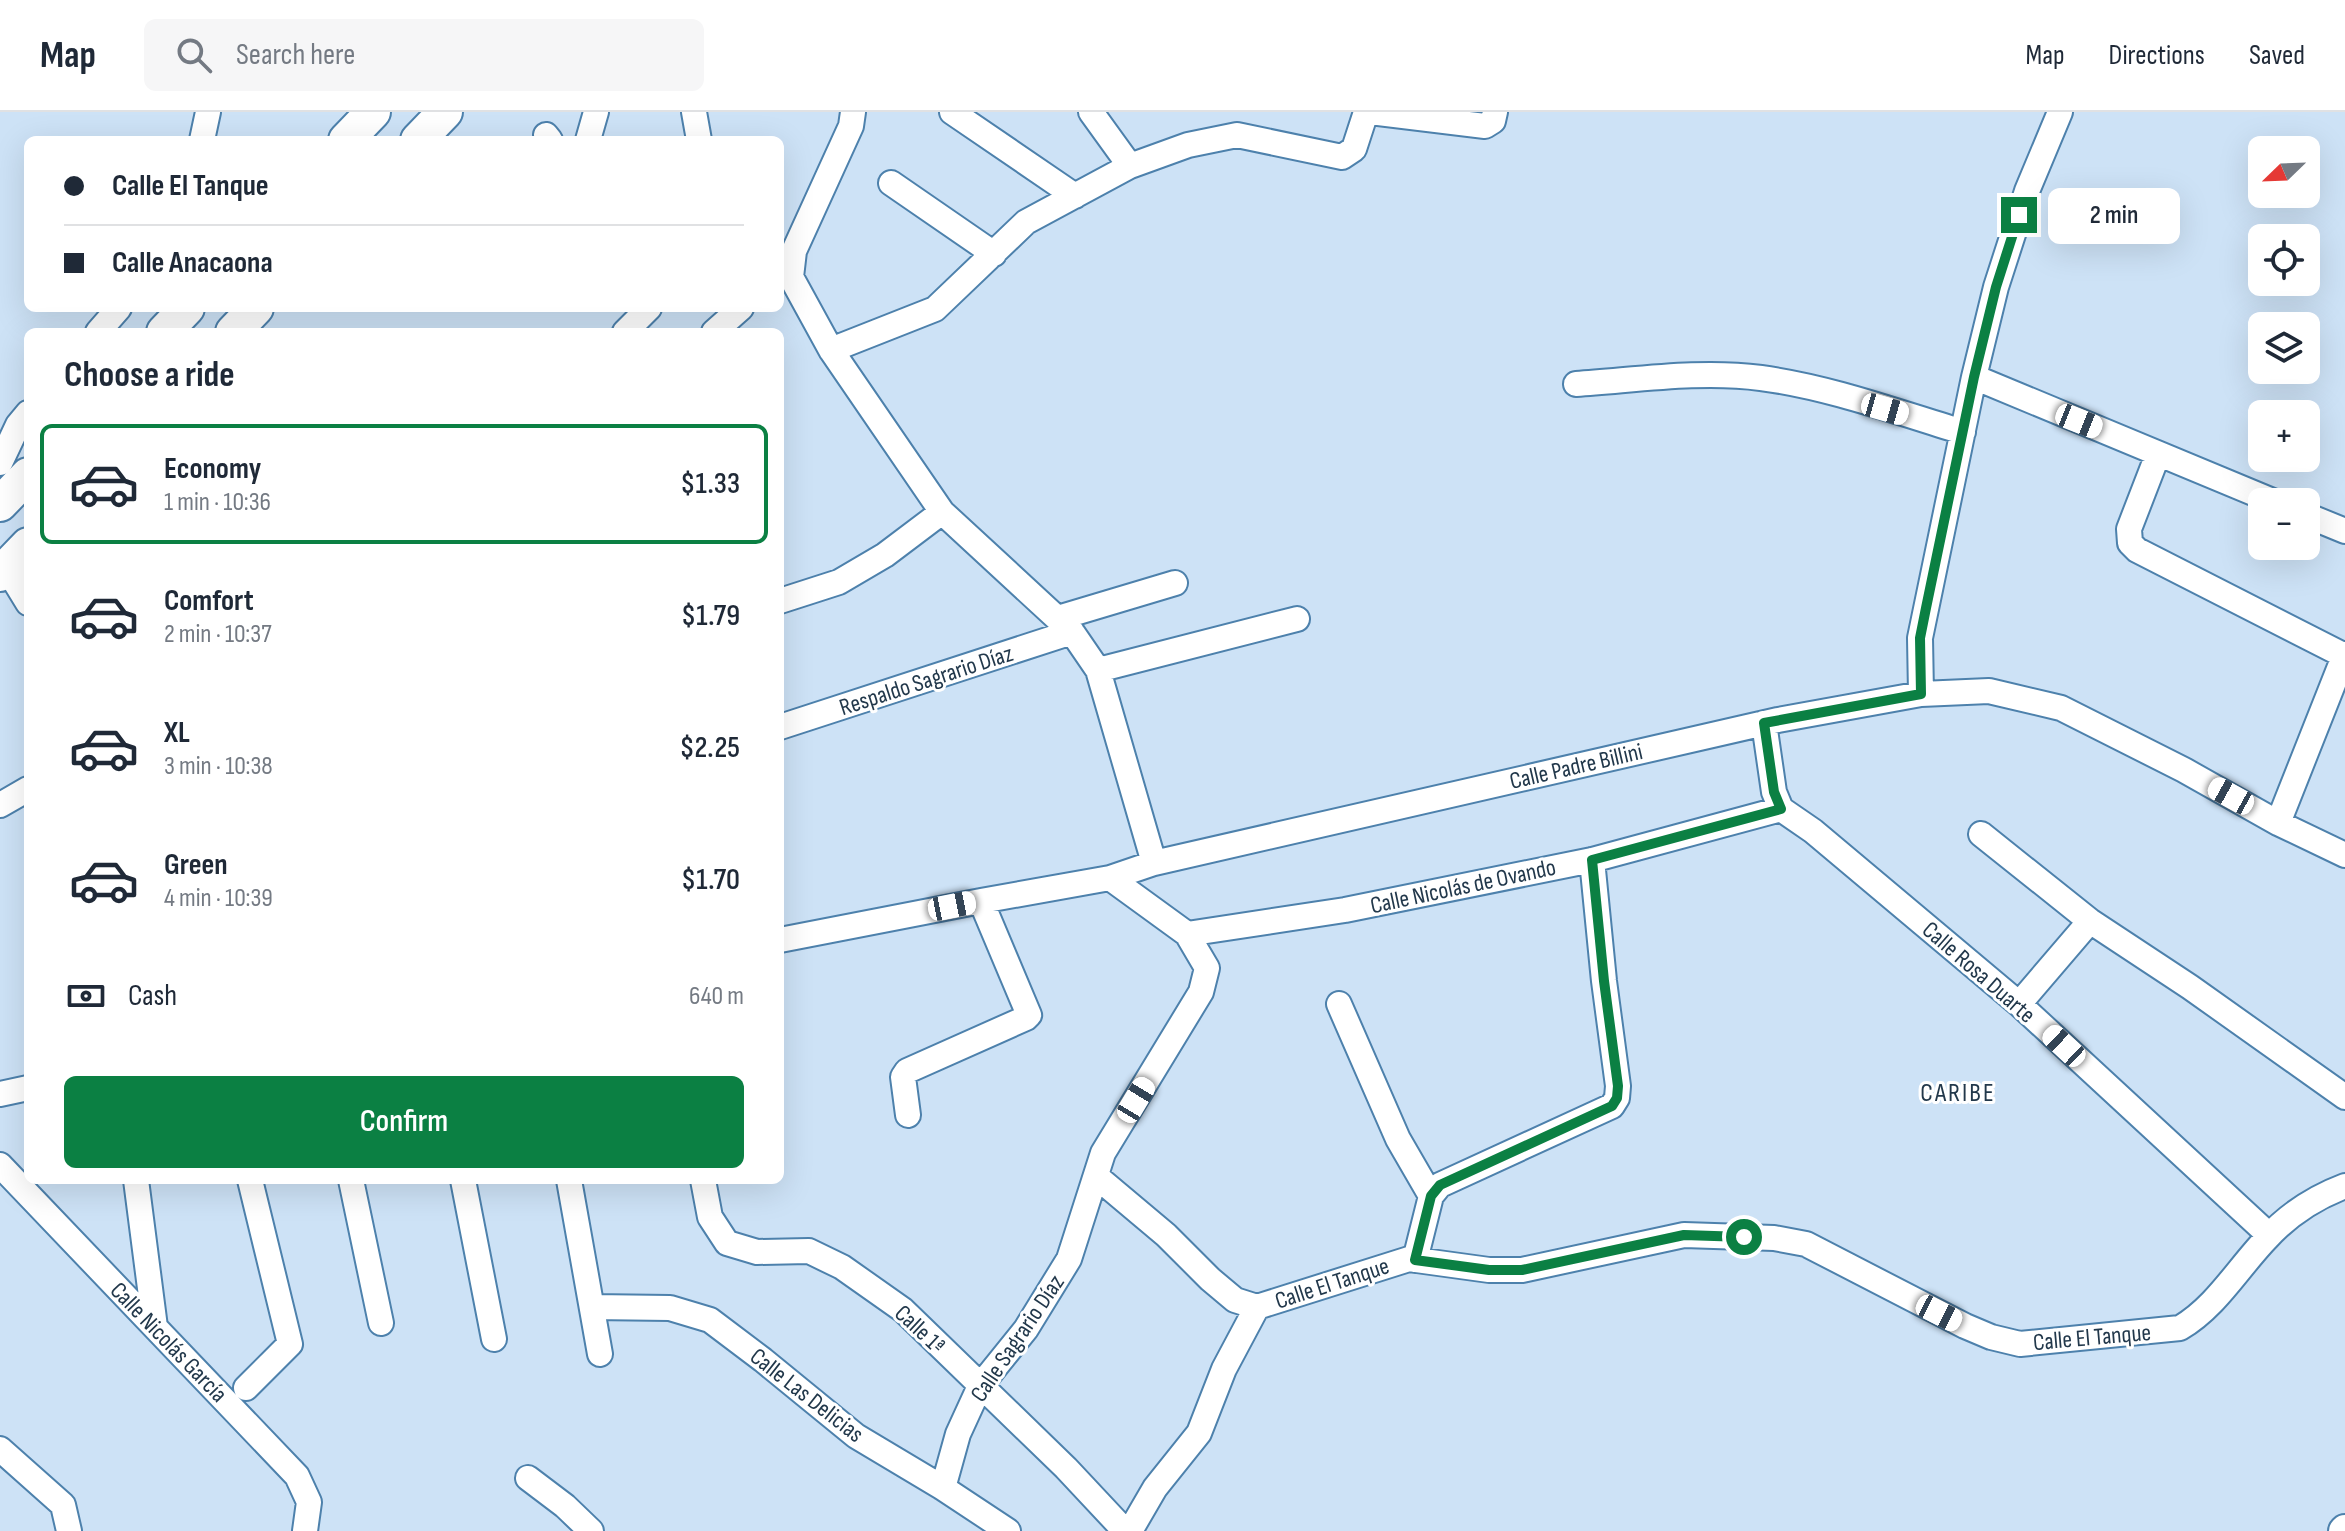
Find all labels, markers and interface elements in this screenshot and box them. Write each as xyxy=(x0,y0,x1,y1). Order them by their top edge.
search box xyxy=(144,19,704,91)
text: Map xyxy=(40,33,96,78)
icon: search xyxy=(172,33,216,77)
text: Search here xyxy=(236,37,355,73)
text: Map xyxy=(2026,39,2065,72)
text: Directions xyxy=(2109,39,2205,72)
text: Saved xyxy=(2249,39,2305,72)
north arrow xyxy=(2248,136,2320,208)
map controls xyxy=(2248,136,2320,560)
text: Calle El Tanque xyxy=(112,168,269,204)
callout: 2 min xyxy=(2047,187,2179,243)
route end xyxy=(2001,197,2037,233)
text: 2 min xyxy=(2090,200,2138,231)
button: locate xyxy=(2248,224,2320,296)
text: Calle Anacaona xyxy=(112,245,273,281)
button: layers xyxy=(2248,312,2320,384)
text: Choose a ride xyxy=(64,354,235,397)
car xyxy=(1859,391,1911,427)
button: + xyxy=(2248,400,2320,472)
car xyxy=(2052,401,2106,441)
icon: car xyxy=(68,448,140,520)
text: Economy xyxy=(164,451,261,487)
text: $1.33 xyxy=(680,466,740,502)
text: 1 min · 10:36 xyxy=(164,487,271,518)
button: − xyxy=(2248,488,2320,560)
icon: car xyxy=(68,580,140,652)
text: Comfort xyxy=(164,583,254,619)
text: $1.79 xyxy=(681,598,740,634)
text: 2 min · 10:37 xyxy=(164,619,272,650)
street label: Respaldo Sagrario Díaz xyxy=(836,639,1017,722)
icon: car xyxy=(68,712,140,784)
text: XL xyxy=(164,715,190,751)
text: $2.25 xyxy=(679,730,740,766)
street label: Calle Padre Billini xyxy=(1507,737,1645,796)
text: 3 min · 10:38 xyxy=(164,751,273,782)
car xyxy=(2204,774,2258,818)
icon: car xyxy=(68,844,140,916)
text: Green xyxy=(164,847,228,883)
street label: Calle Nicolás de Ovando xyxy=(1368,853,1559,920)
text: $1.70 xyxy=(681,862,740,898)
text: 4 min · 10:39 xyxy=(164,883,273,914)
car xyxy=(926,890,978,922)
street label: Calle Rosa Duarte xyxy=(1916,915,2041,1029)
icon: cash xyxy=(64,974,108,1018)
text: Cash xyxy=(128,978,177,1014)
text: 640 m xyxy=(689,981,744,1012)
car xyxy=(2038,1021,2090,1071)
car xyxy=(1113,1073,1159,1127)
button: Confirm xyxy=(64,1076,744,1168)
district label: CARIBE xyxy=(1920,1078,1996,1109)
route start xyxy=(1726,1219,1762,1255)
street label: Calle El Tanque xyxy=(1271,1251,1393,1316)
street label: Calle Sagrario Díaz xyxy=(964,1269,1071,1407)
street label: Calle Nicolás García xyxy=(104,1276,233,1409)
car xyxy=(1912,1291,1966,1335)
street label: Calle 1ª xyxy=(888,1299,951,1360)
street label: Calle El Tanque xyxy=(2032,1318,2152,1357)
street label: Calle Las Delicias xyxy=(744,1342,869,1449)

